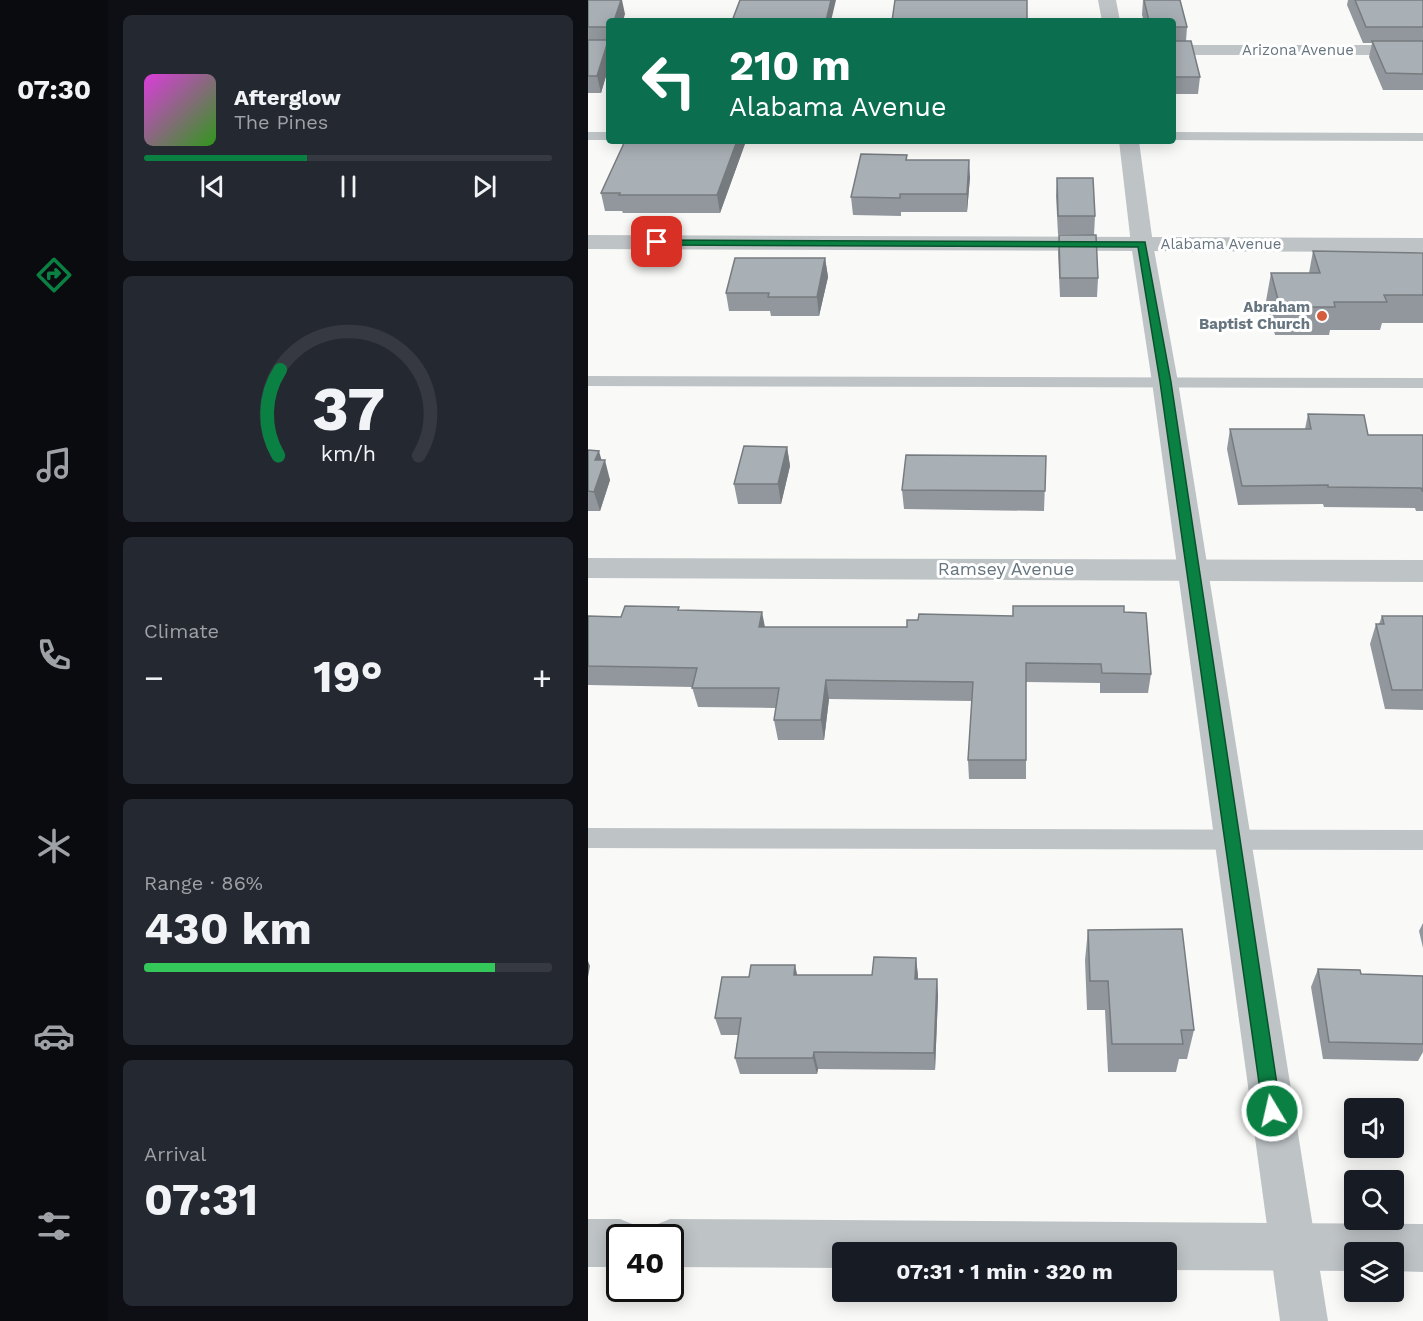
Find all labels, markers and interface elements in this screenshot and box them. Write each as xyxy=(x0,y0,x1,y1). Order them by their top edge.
text: 210 m xyxy=(729,41,851,90)
street label: Arizona Avenue xyxy=(1242,41,1354,59)
icon: left xyxy=(630,42,708,120)
text: 07:30 xyxy=(17,74,91,106)
text: Afterglow xyxy=(234,85,341,110)
text: Alabama Avenue xyxy=(729,91,947,123)
text: The Pines xyxy=(234,110,328,134)
icon: previous xyxy=(196,170,229,203)
icon: pause xyxy=(332,170,365,203)
icon: next xyxy=(468,170,501,203)
pin xyxy=(631,216,682,267)
icon: arrive xyxy=(640,225,673,258)
street label: Alabama Avenue xyxy=(1161,235,1281,253)
icon: directions xyxy=(33,254,75,296)
place label: Abraham Baptist Church xyxy=(1199,298,1310,333)
marker: Abraham Baptist Church xyxy=(1315,309,1329,323)
text: 37 xyxy=(311,372,385,445)
text: km/h xyxy=(320,442,376,467)
icon: music xyxy=(33,444,75,486)
street label: Ramsey Avenue xyxy=(938,558,1074,579)
text: Climate xyxy=(144,619,219,643)
icon: phone xyxy=(33,634,75,676)
text: 19° xyxy=(313,650,383,703)
text: − xyxy=(144,658,164,697)
text: + xyxy=(532,658,552,697)
icon: climate xyxy=(33,825,75,867)
text: Range · 86% xyxy=(144,871,263,895)
text: 430 km xyxy=(144,902,312,955)
icon: car xyxy=(33,1015,75,1057)
position arrow xyxy=(1240,1079,1304,1143)
map controls xyxy=(1344,1098,1404,1302)
button: sound xyxy=(1344,1098,1404,1158)
text: Arrival xyxy=(144,1142,206,1166)
button: search xyxy=(1344,1170,1404,1230)
text: 07:31 xyxy=(144,1173,258,1226)
icon: filters xyxy=(33,1205,75,1247)
speed limit sign: 40 xyxy=(606,1224,684,1302)
button: layers xyxy=(1344,1242,1404,1302)
text: 07:31 · 1 min · 320 m xyxy=(896,1259,1113,1284)

